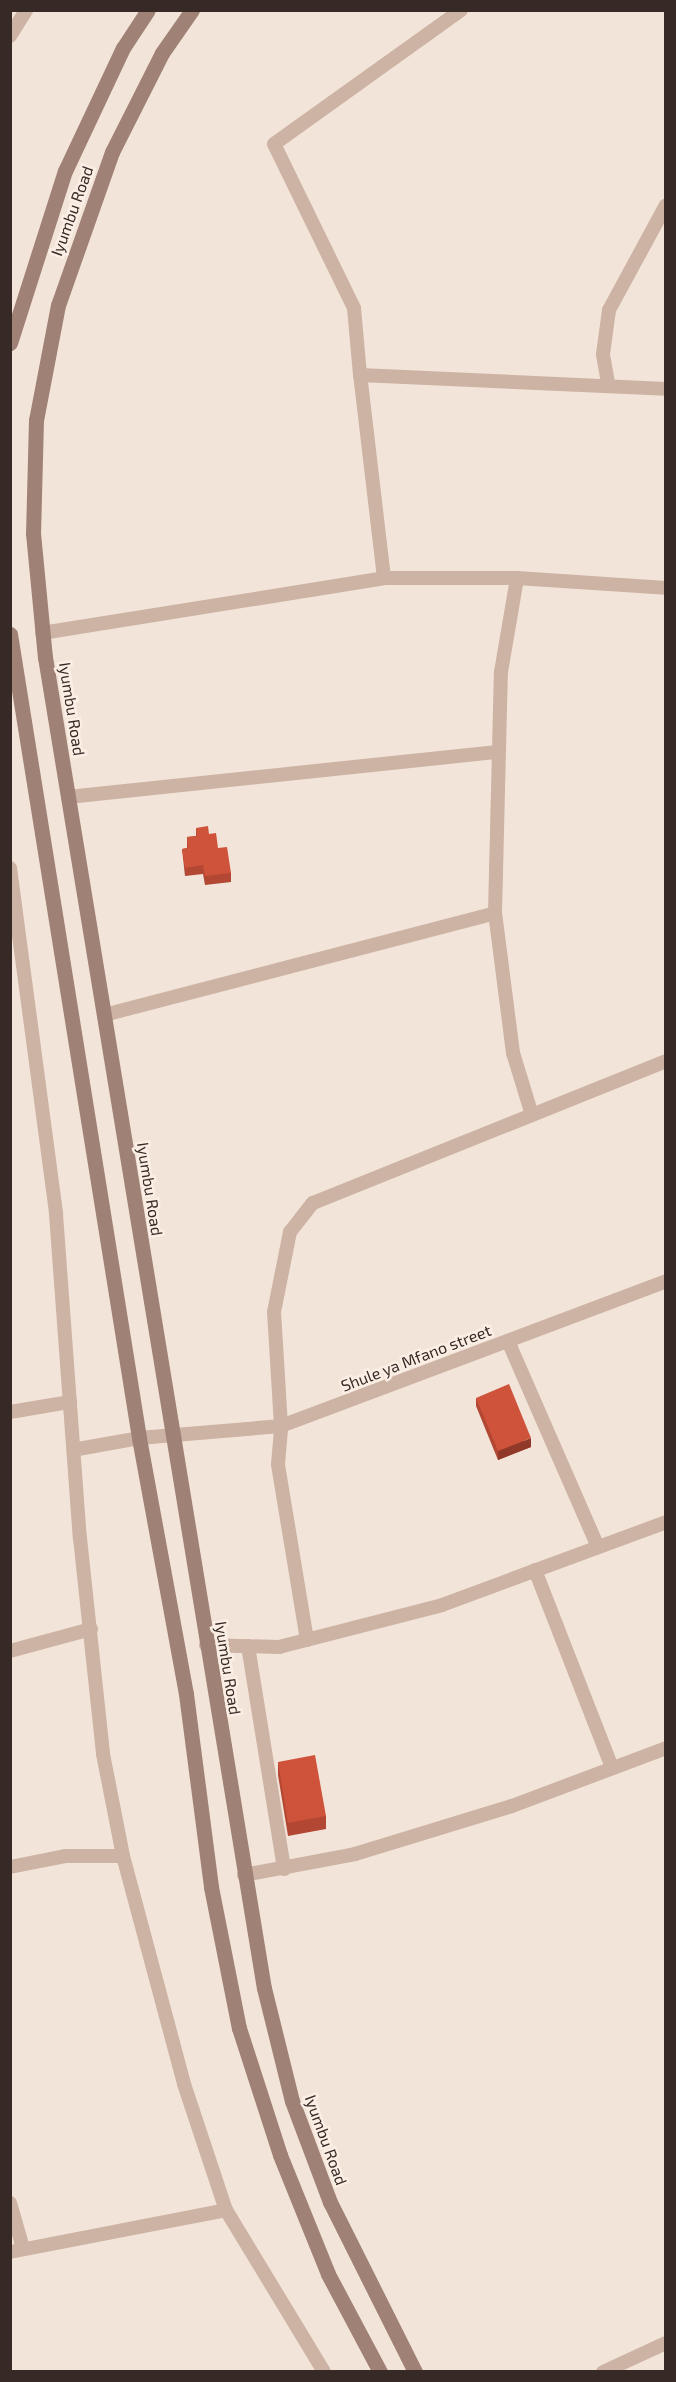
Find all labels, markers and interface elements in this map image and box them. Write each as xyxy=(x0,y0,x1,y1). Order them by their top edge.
street label: Iyumbu Road xyxy=(47,163,97,259)
street label: Iyumbu Road xyxy=(55,661,89,757)
street label: Iyumbu Road xyxy=(133,1141,167,1237)
street label: Shule ya Mfano street xyxy=(338,1320,494,1396)
street label: Iyumbu Road xyxy=(211,1620,245,1716)
street label: Iyumbu Road xyxy=(301,2092,351,2188)

